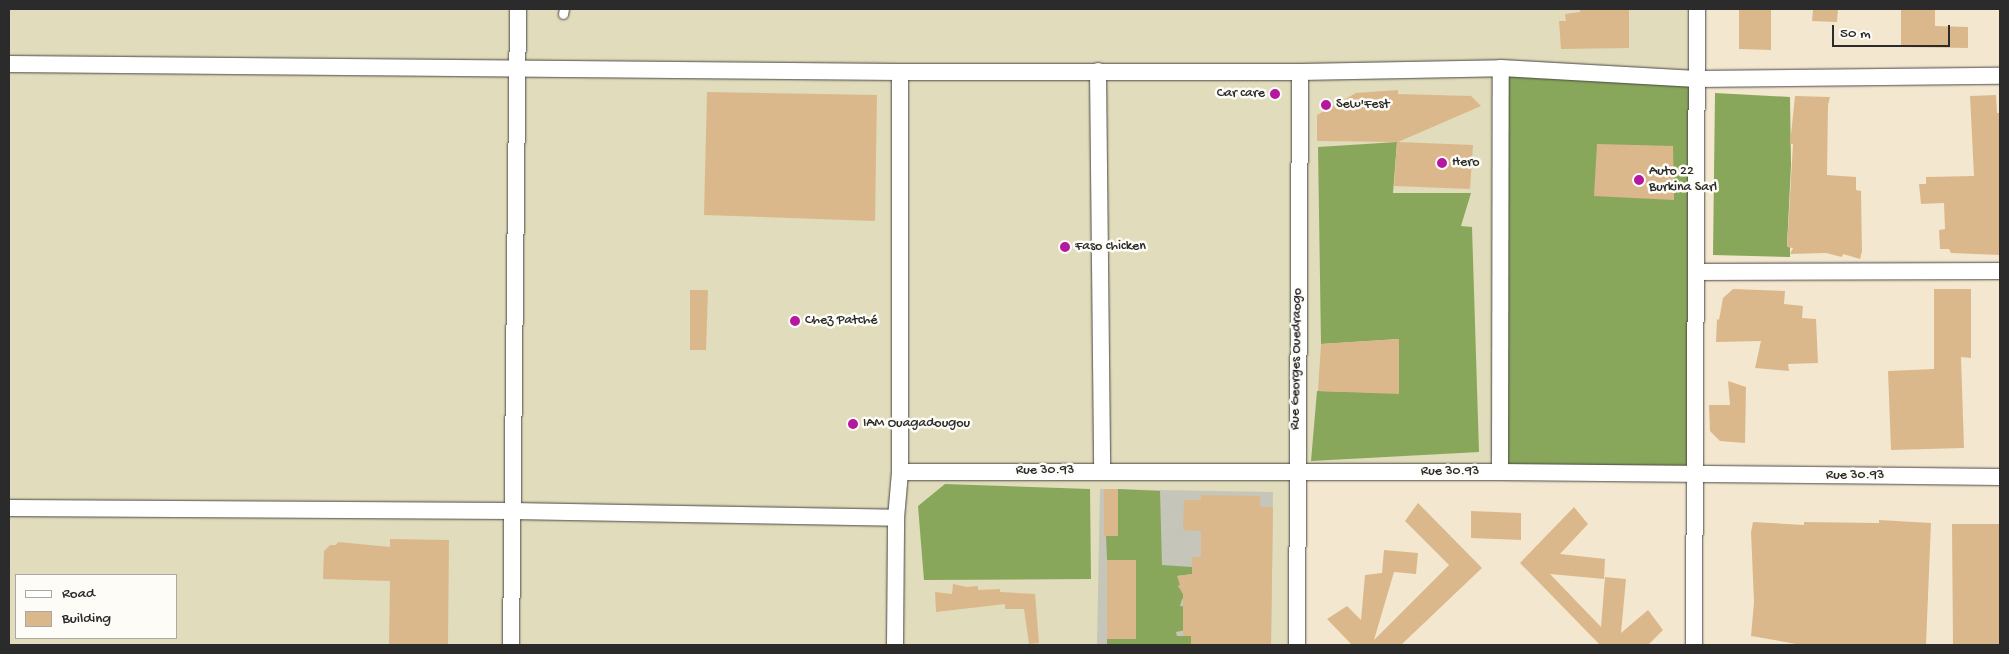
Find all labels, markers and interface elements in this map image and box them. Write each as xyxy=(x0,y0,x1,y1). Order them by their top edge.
scale bar xyxy=(1834,15,1952,47)
text: 50 m xyxy=(1840,25,1871,43)
place label: Car care xyxy=(1217,86,1265,102)
marker: Car care xyxy=(1269,88,1281,100)
place label: Sew'Fest xyxy=(1336,97,1389,113)
marker: Sew'Fest xyxy=(1320,99,1332,111)
place label: Hero xyxy=(1452,155,1479,171)
marker: Hero xyxy=(1436,157,1448,169)
place label: Auto 22 Burkina Sarl xyxy=(1649,164,1717,196)
marker: Auto 22 Burkina Sarl xyxy=(1633,174,1645,186)
place label: Faso chicken xyxy=(1075,239,1146,255)
marker: Faso chicken xyxy=(1059,241,1071,253)
street label: Rue Georges Ouedraogo xyxy=(1287,288,1307,430)
place label: Chez Patché xyxy=(805,313,878,329)
marker: Chez Patché xyxy=(789,315,801,327)
place label: IAM Ouagadougou xyxy=(863,416,970,432)
marker: IAM Ouagadougou xyxy=(847,418,859,430)
street label: Rue 30.93 xyxy=(1016,463,1074,479)
street label: Rue 30.93 xyxy=(1421,464,1479,480)
street label: Rue 30.93 xyxy=(1826,468,1884,484)
legend xyxy=(15,574,178,639)
text: Road xyxy=(62,585,95,603)
text: Building xyxy=(62,610,111,628)

